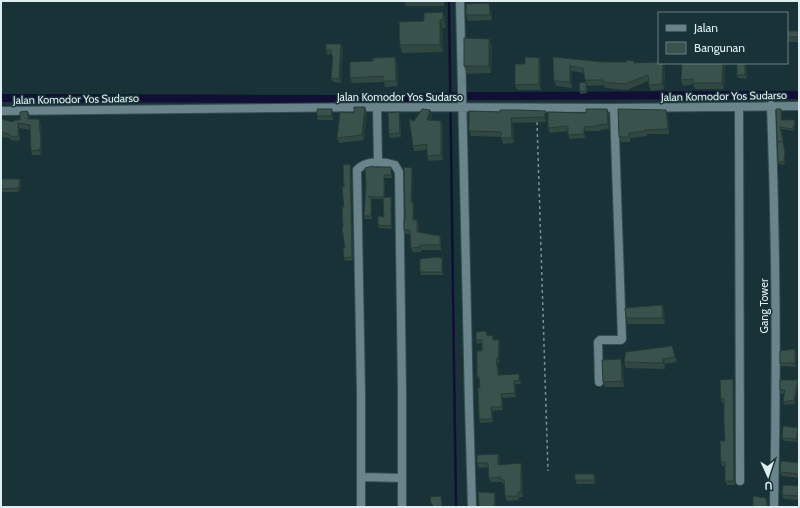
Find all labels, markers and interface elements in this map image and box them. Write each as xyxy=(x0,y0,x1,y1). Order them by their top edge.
legend xyxy=(658,12,788,64)
text: Jalan xyxy=(693,20,718,35)
text: Bangunan xyxy=(694,40,745,55)
street label: Jalan Komodor Yos Sudarso xyxy=(660,88,787,104)
street label: Jalan Komodor Yos Sudarso xyxy=(336,90,463,104)
street label: Jalan Komodor Yos Sudarso xyxy=(12,91,139,107)
street label: Gang Tower xyxy=(757,278,771,333)
north arrow xyxy=(748,456,788,496)
text: U xyxy=(764,479,773,493)

